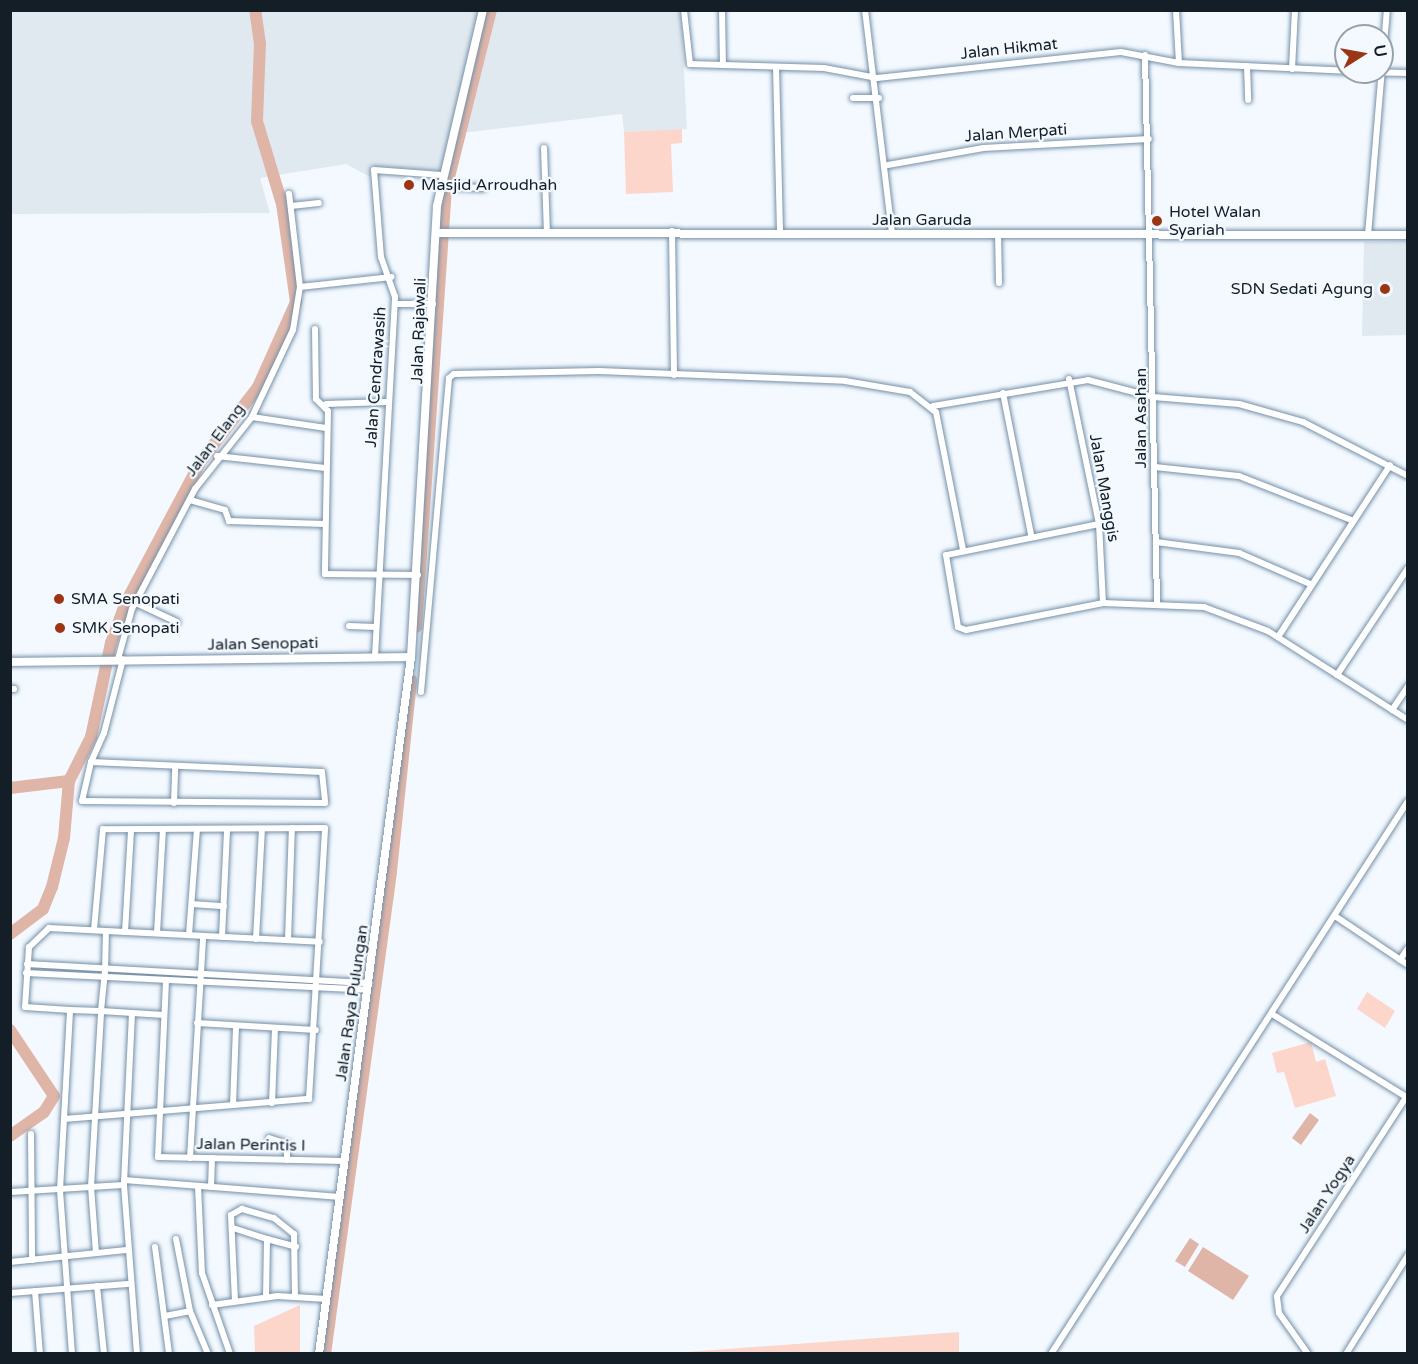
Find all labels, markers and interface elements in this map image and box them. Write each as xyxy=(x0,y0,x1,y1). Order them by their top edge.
north arrow xyxy=(1334,24,1394,84)
street label: Jalan Hikmat xyxy=(959,34,1059,64)
text: U xyxy=(1369,43,1391,59)
street label: Jalan Merpati xyxy=(964,120,1068,146)
place label: Masjid Arroudhah xyxy=(421,175,557,195)
marker: Masjid Arroudhah xyxy=(402,178,416,192)
place label: Hotel Walan Syariah xyxy=(1169,202,1261,240)
street label: Jalan Garuda xyxy=(872,210,972,230)
marker: Hotel Walan Syariah xyxy=(1150,214,1164,228)
street label: Jalan Rajawali xyxy=(408,278,430,384)
place label: SDN Sedati Agung xyxy=(1231,279,1373,299)
marker: SDN Sedati Agung xyxy=(1378,282,1392,296)
street label: Jalan Cendrawasih xyxy=(362,306,390,448)
street label: Jalan Asahan xyxy=(1131,368,1151,468)
street label: Jalan Elang xyxy=(181,400,249,480)
street label: Jalan Manggis xyxy=(1085,432,1123,544)
place label: SMA Senopati xyxy=(71,589,180,609)
marker: SMA Senopati xyxy=(52,592,66,606)
place label: SMK Senopati xyxy=(72,618,180,638)
marker: SMK Senopati xyxy=(53,621,67,635)
street label: Jalan Senopati xyxy=(207,633,319,655)
street label: Jalan Raya Pulungan xyxy=(332,923,372,1083)
street label: Jalan Perintis I xyxy=(196,1134,306,1156)
street label: Jalan Yogya xyxy=(1295,1151,1359,1237)

